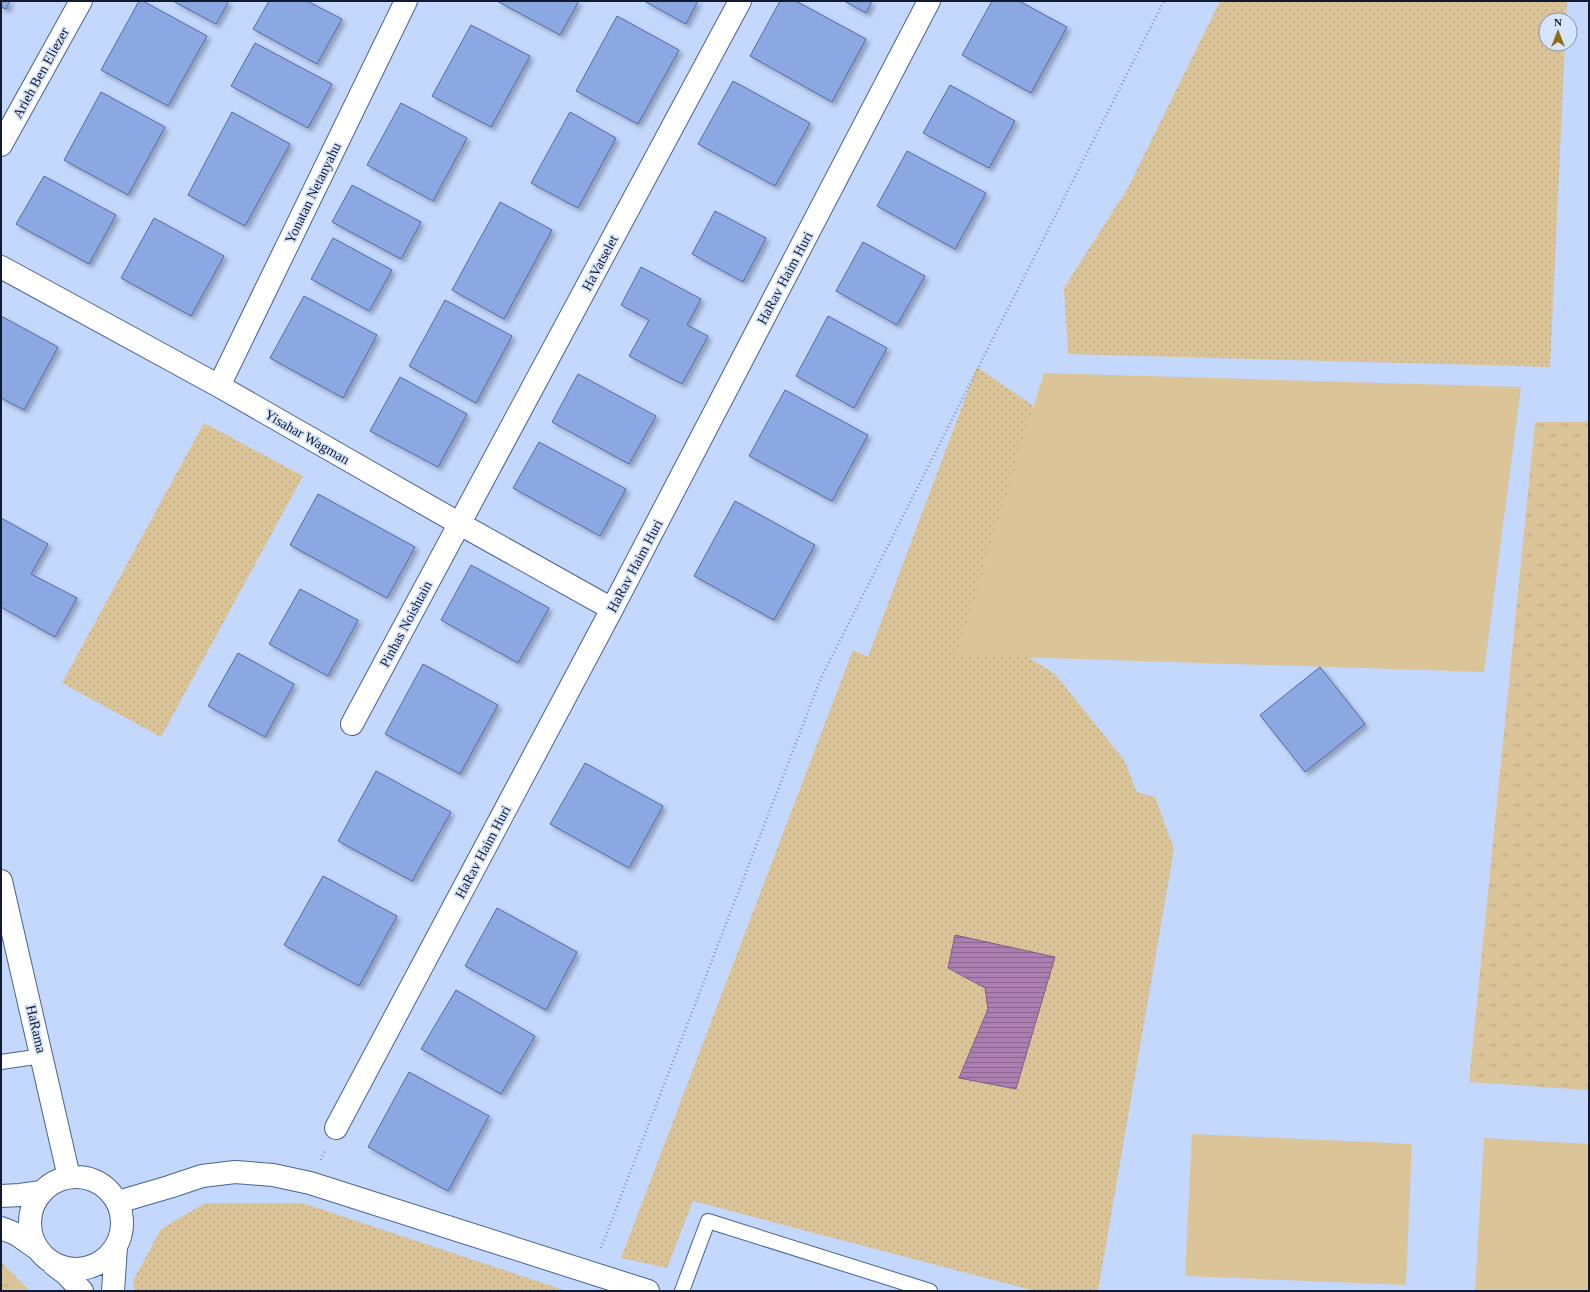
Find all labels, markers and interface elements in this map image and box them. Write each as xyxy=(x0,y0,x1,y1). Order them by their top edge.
north arrow xyxy=(1538,12,1578,52)
text: N xyxy=(1554,16,1562,28)
street label: Arieh Ben Eliezer xyxy=(10,25,72,121)
street label: Yonatan Netanyahu xyxy=(282,140,344,246)
street label: HaRav Haim Huri xyxy=(754,229,816,327)
street label: HaVatselet xyxy=(579,233,621,293)
street label: Yisahar Wagman xyxy=(262,407,352,467)
street label: HaRav Haim Huri xyxy=(604,517,666,615)
street label: Pinhas Noishtain xyxy=(377,578,435,670)
street label: HaRav Haim Huri xyxy=(452,803,514,901)
street label: HaRama xyxy=(23,1003,49,1055)

